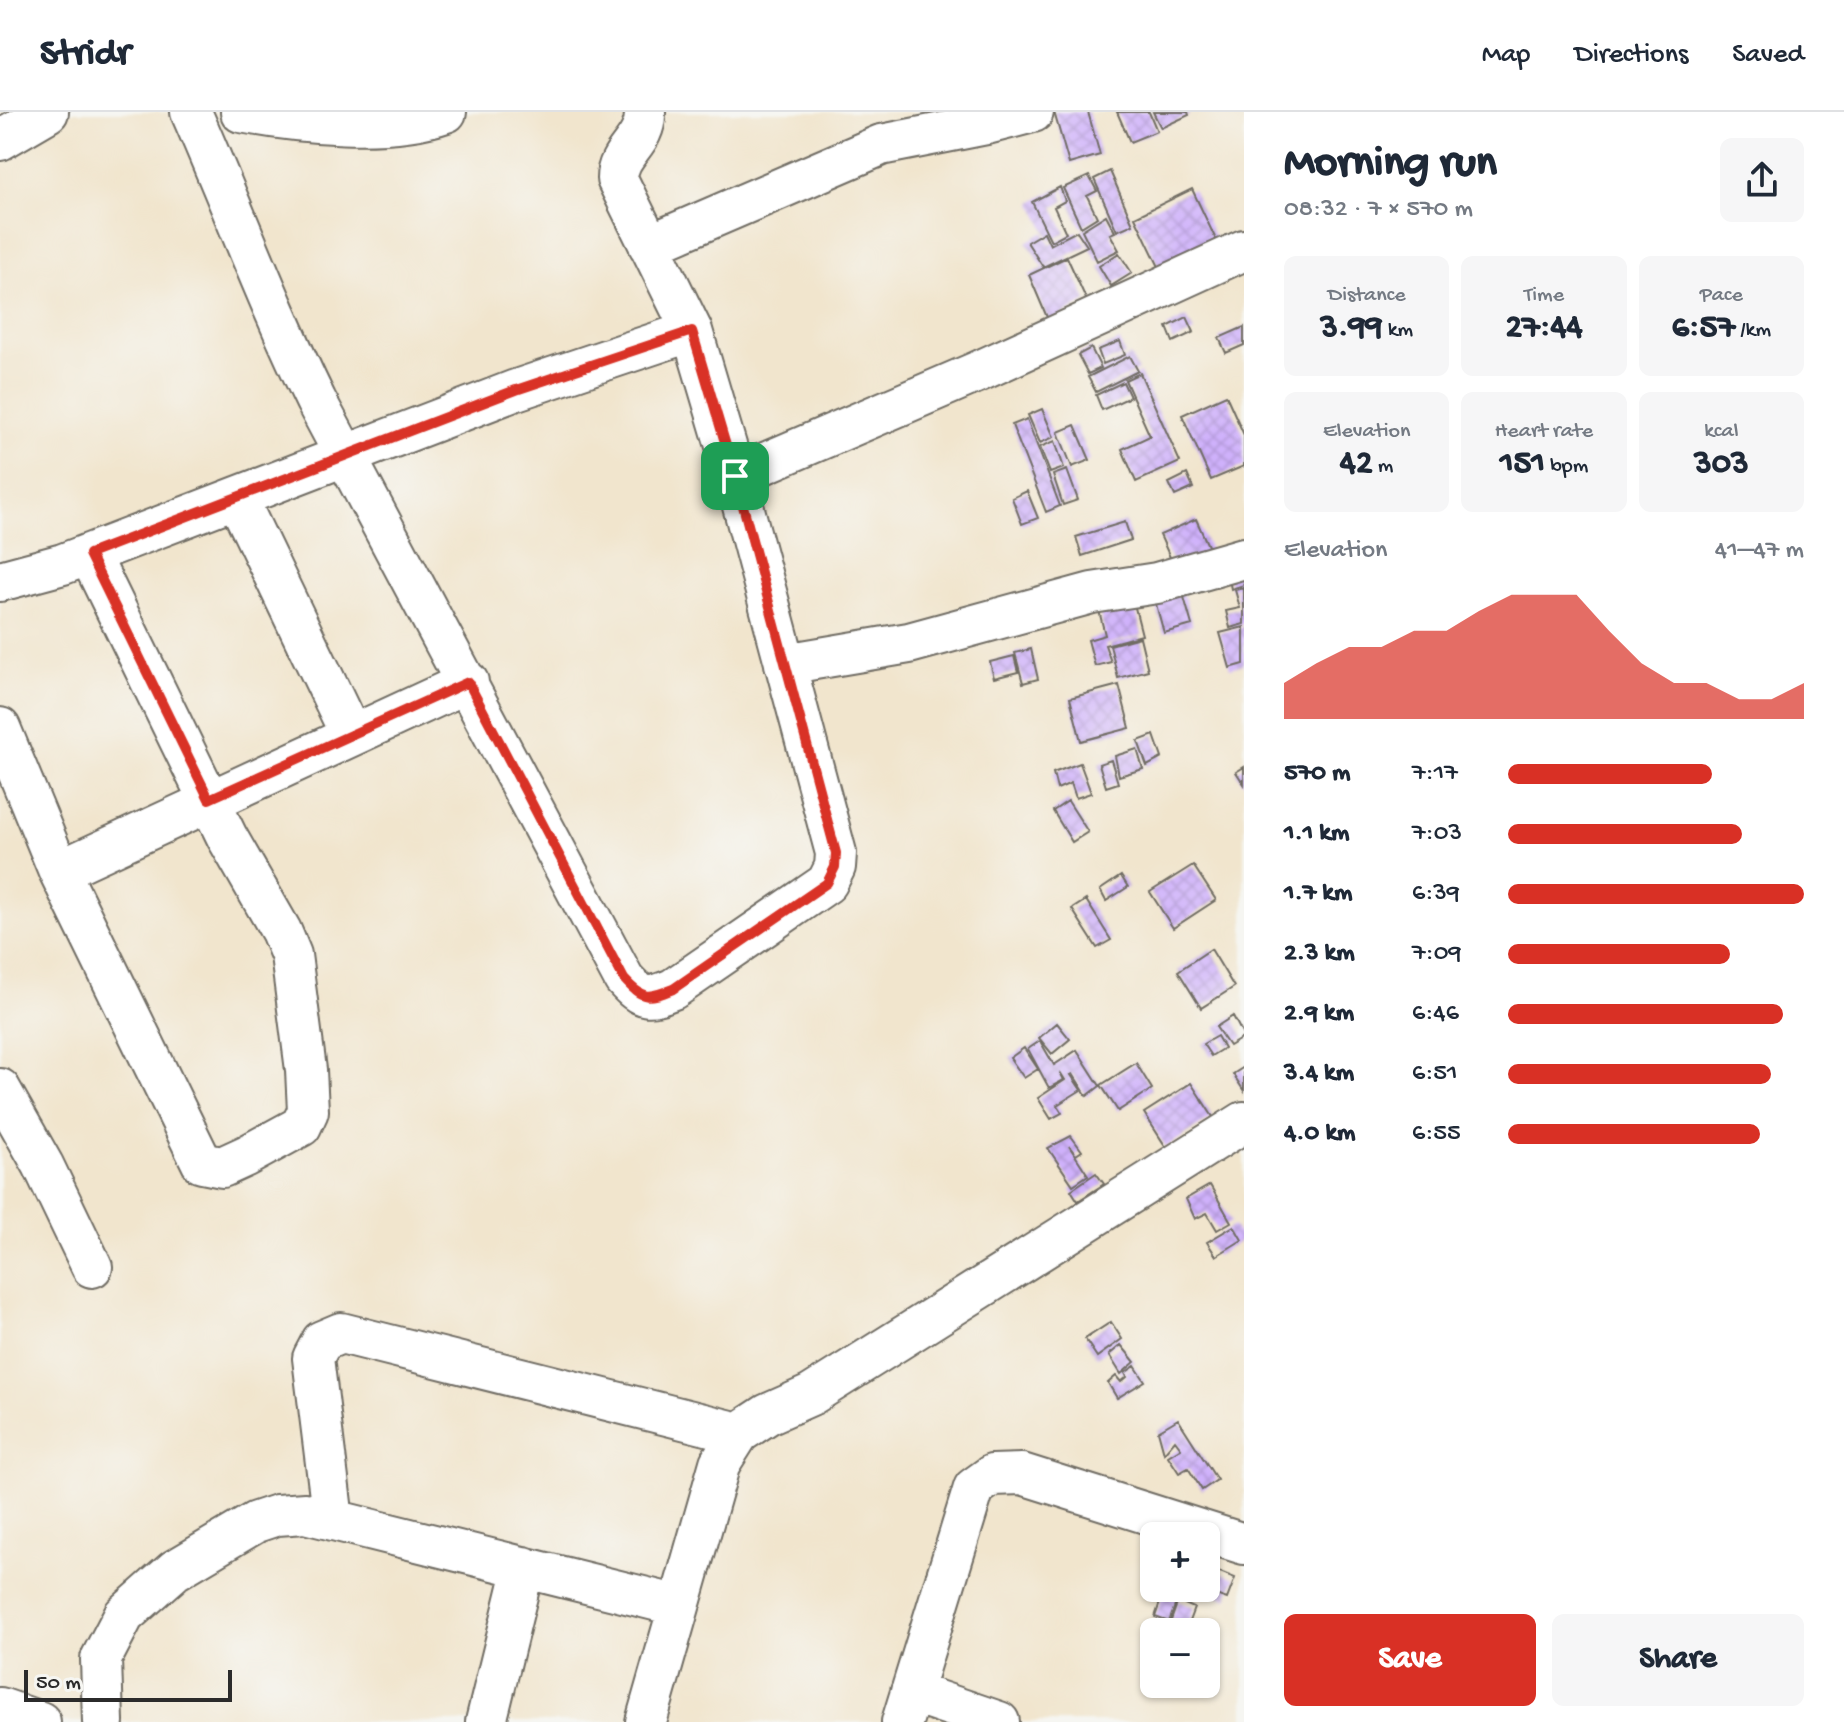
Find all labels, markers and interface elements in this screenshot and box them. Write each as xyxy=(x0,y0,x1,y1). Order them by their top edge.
text: Stridr xyxy=(40,33,131,77)
text: Map xyxy=(1482,39,1530,72)
text: Directions xyxy=(1574,39,1688,72)
text: Saved xyxy=(1732,39,1804,72)
button: share xyxy=(1720,138,1804,222)
text: Morning run xyxy=(1284,139,1497,191)
text: 08:32 · 7 × 570 m xyxy=(1284,195,1473,226)
text: Distance xyxy=(1328,283,1406,309)
text: Time xyxy=(1524,283,1564,309)
text: Pace xyxy=(1700,283,1743,309)
text: 3.99 xyxy=(1320,309,1383,349)
text: 27:44 xyxy=(1505,309,1583,349)
text: 6:57 xyxy=(1672,309,1735,349)
text: km xyxy=(1383,318,1413,344)
text: /km xyxy=(1735,318,1771,344)
text: Elevation xyxy=(1323,419,1410,445)
text: Heart rate xyxy=(1495,419,1593,445)
text: kcal xyxy=(1704,419,1738,445)
pin xyxy=(701,442,769,510)
text: 42 xyxy=(1340,445,1373,485)
text: 151 xyxy=(1500,445,1545,485)
text: 303 xyxy=(1694,445,1749,485)
icon: arrive xyxy=(713,454,757,498)
text: m xyxy=(1373,454,1393,480)
text: bpm xyxy=(1545,454,1588,480)
text: Elevation xyxy=(1284,536,1387,567)
text: 41–47 m xyxy=(1715,536,1804,567)
text: 570 m xyxy=(1284,759,1351,790)
text: 7:17 xyxy=(1412,759,1458,790)
text: 1.1 km xyxy=(1284,819,1349,850)
text: 7:03 xyxy=(1412,819,1462,850)
text: 1.7 km xyxy=(1284,879,1352,910)
text: 6:39 xyxy=(1412,879,1460,910)
text: 2.3 km xyxy=(1284,939,1355,970)
text: 7:09 xyxy=(1412,939,1461,970)
text: 2.9 km xyxy=(1284,999,1354,1030)
text: 6:46 xyxy=(1412,999,1459,1030)
text: 3.4 km xyxy=(1284,1059,1354,1090)
text: 6:51 xyxy=(1412,1059,1458,1090)
text: 4.0 km xyxy=(1284,1119,1355,1150)
text: 6:55 xyxy=(1412,1119,1461,1150)
map controls xyxy=(1140,1522,1220,1698)
button: + xyxy=(1140,1522,1220,1602)
button: Save xyxy=(1284,1614,1536,1706)
button: Share xyxy=(1552,1614,1804,1706)
button: − xyxy=(1140,1618,1220,1698)
scale bar xyxy=(24,1666,232,1702)
text: 50 m xyxy=(36,1671,81,1697)

